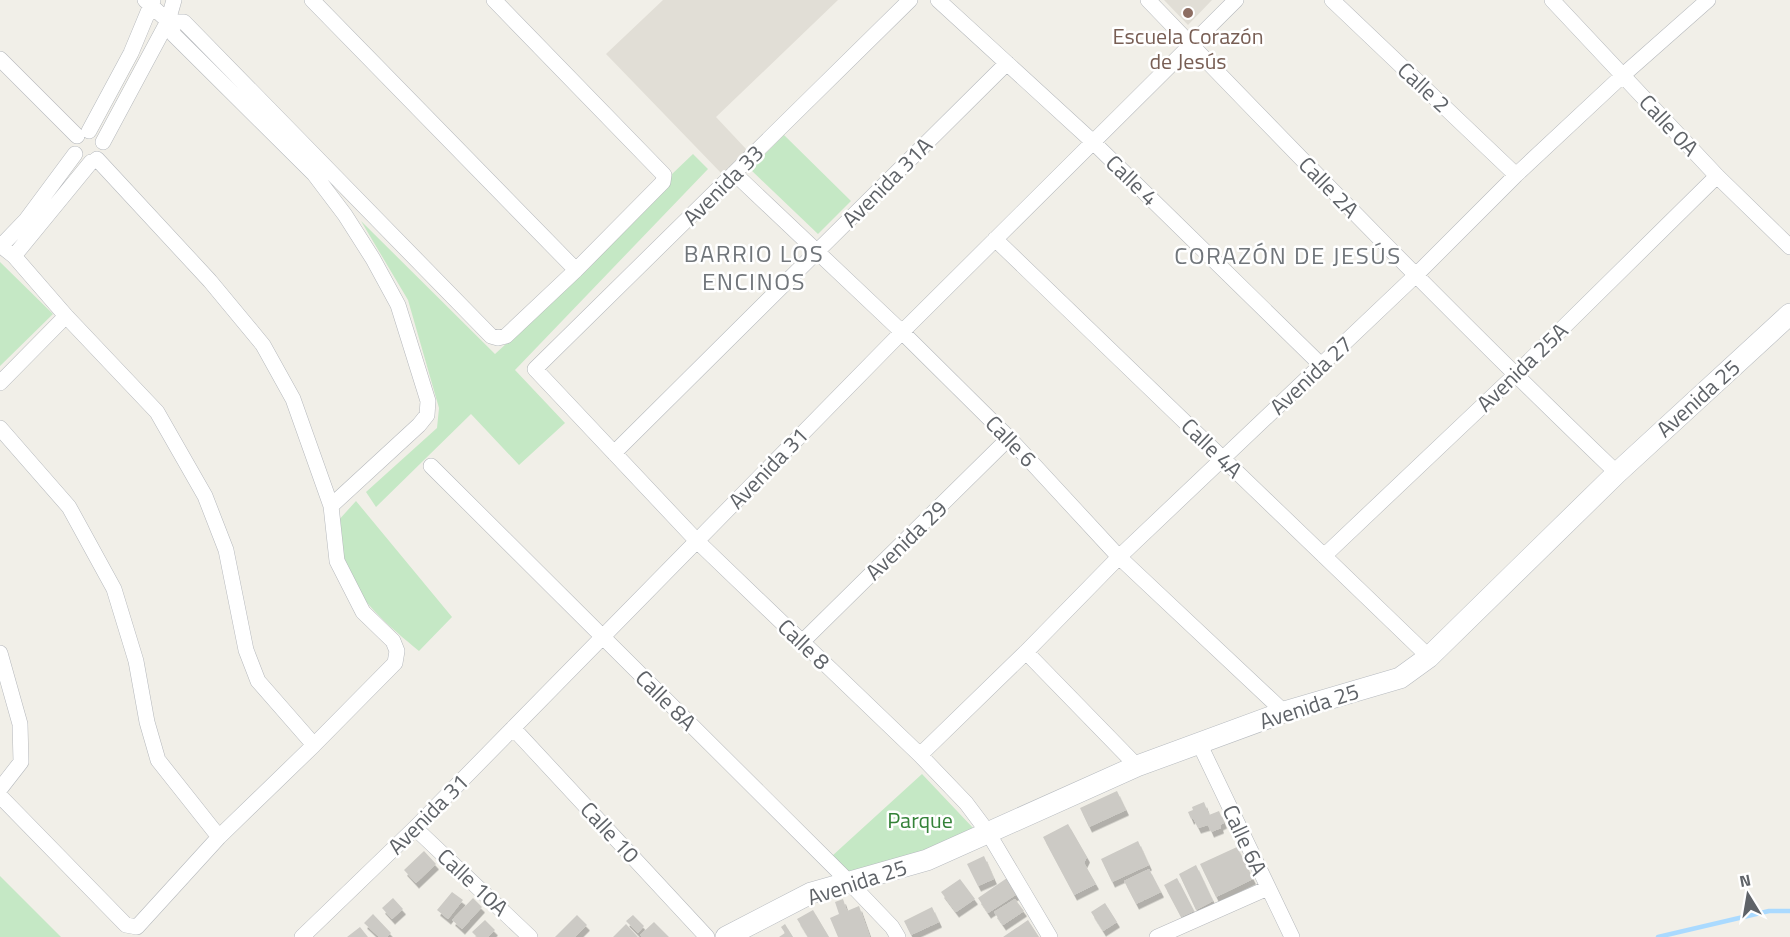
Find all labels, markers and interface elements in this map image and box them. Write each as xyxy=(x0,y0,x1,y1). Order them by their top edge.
marker: Escuela Corazón de Jesús xyxy=(1181,6,1195,20)
place label: Escuela Corazón de Jesús xyxy=(1112,19,1264,78)
street label: Calle 2 xyxy=(1390,54,1458,120)
street label: Calle 0A xyxy=(1631,86,1707,164)
street label: Avenida 31A xyxy=(834,129,940,235)
street label: Avenida 33 xyxy=(675,137,771,233)
street label: Calle 4 xyxy=(1098,146,1166,214)
street label: Calle 2A xyxy=(1291,148,1367,226)
district label: BARRIO LOS ENCINOS xyxy=(684,235,824,299)
district label: CORAZÓN DE JESÚS xyxy=(1174,237,1402,273)
street label: Avenida 25A xyxy=(1468,314,1576,420)
street label: Avenida 27 xyxy=(1262,327,1360,423)
street label: Avenida 25 xyxy=(1648,351,1748,445)
street label: Calle 6 xyxy=(977,407,1045,475)
street label: Calle 4A xyxy=(1173,410,1251,486)
street label: Avenida 31 xyxy=(720,419,816,517)
street label: Avenida 29 xyxy=(857,492,955,588)
street label: Calle 8 xyxy=(770,610,838,678)
street label: Calle 8A xyxy=(628,662,704,738)
street label: Avenida 25 xyxy=(1255,674,1363,738)
street label: Avenida 31 xyxy=(380,766,476,862)
street label: Calle 10 xyxy=(572,793,648,871)
street label: Calle 6A xyxy=(1214,799,1276,881)
park label: Parque xyxy=(887,803,953,837)
street label: Calle 10A xyxy=(430,840,516,924)
street label: Avenida 25 xyxy=(803,850,911,914)
north arrow xyxy=(1718,865,1778,925)
text: N xyxy=(1737,867,1753,893)

